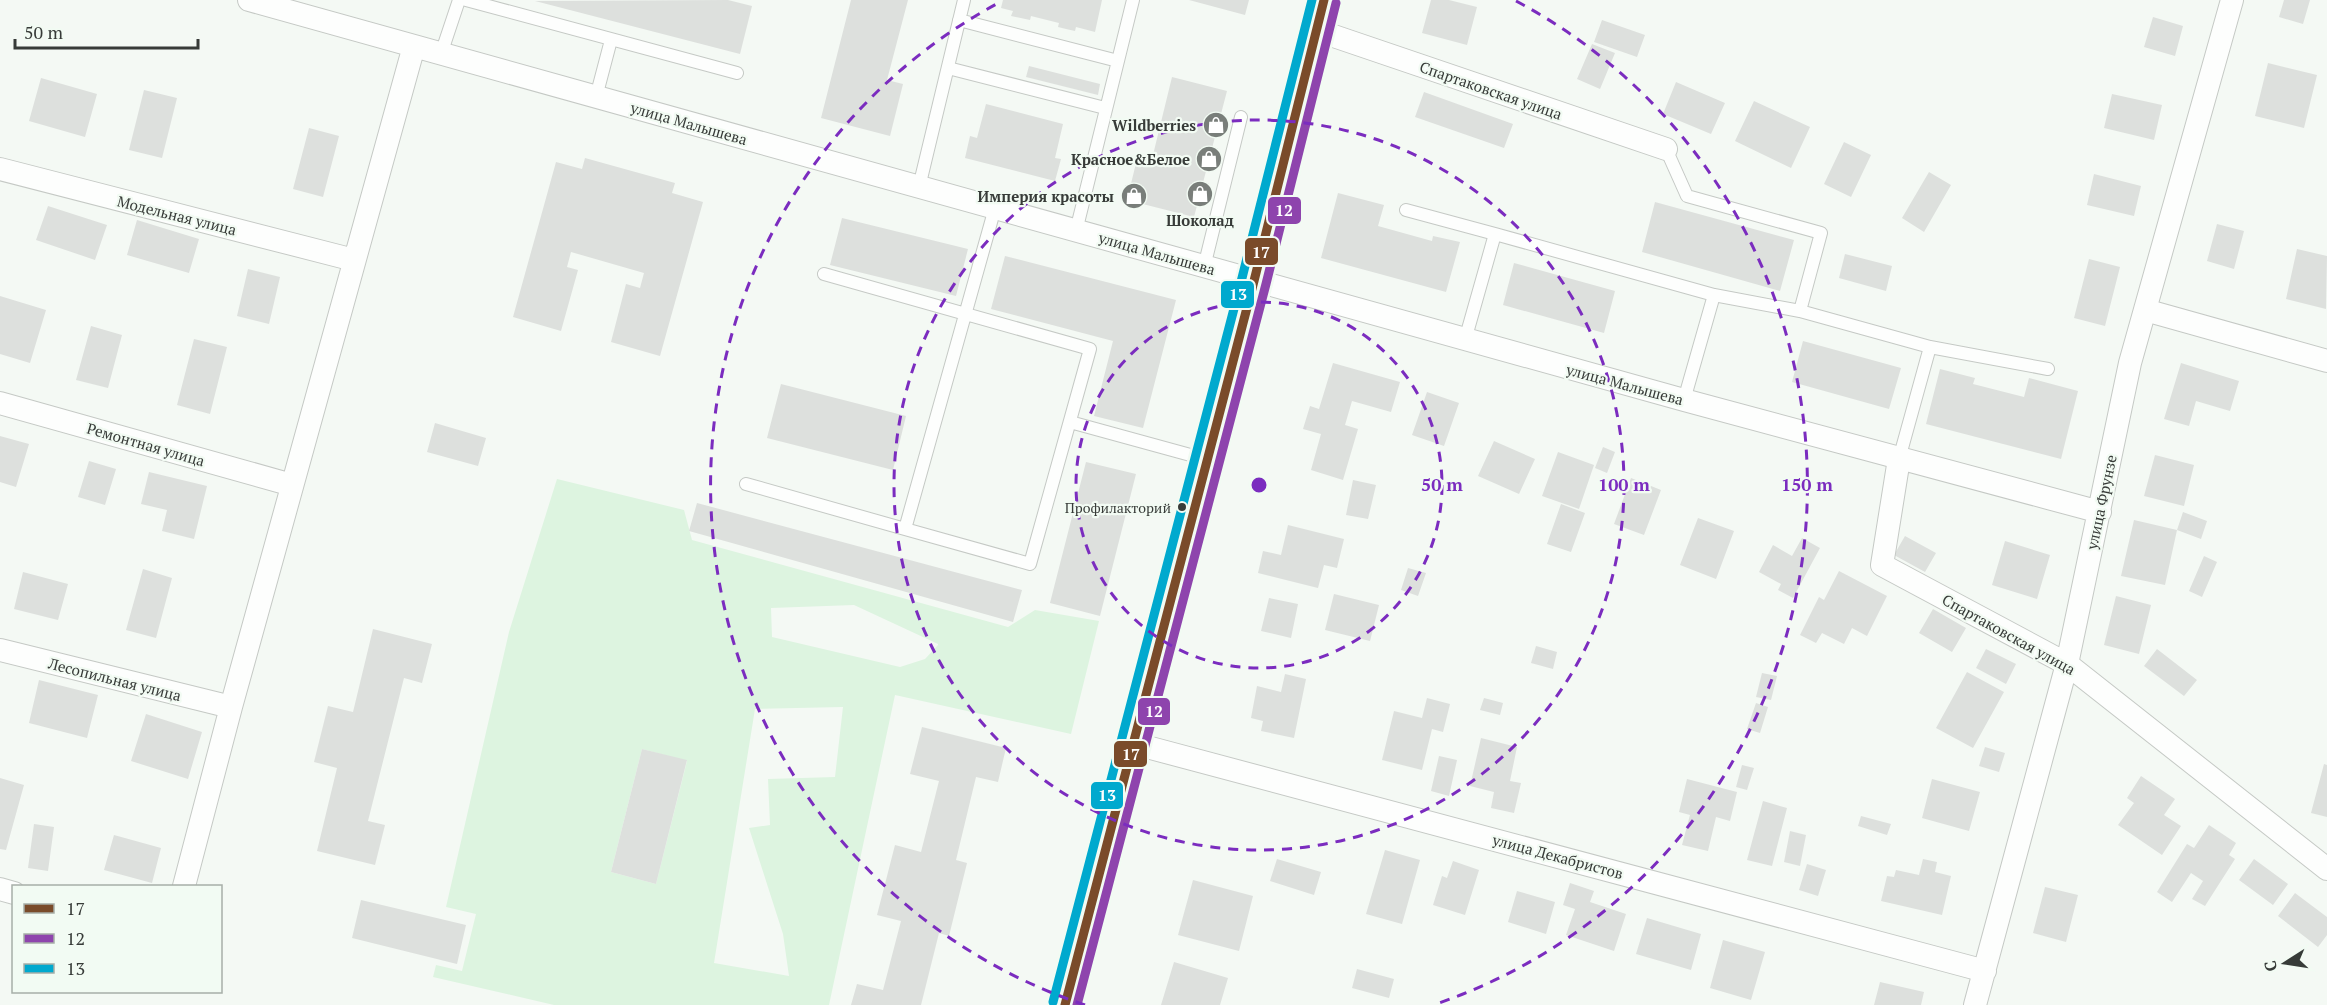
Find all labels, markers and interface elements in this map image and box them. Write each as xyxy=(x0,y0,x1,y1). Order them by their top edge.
scale bar xyxy=(15,12,198,50)
text: 50 m xyxy=(24,20,64,44)
street label: Спартаковская улица xyxy=(1417,56,1565,124)
street label: улица Малышева xyxy=(627,97,750,149)
shop icon: Wildberries xyxy=(1201,110,1231,140)
place label: Wildberries xyxy=(1112,115,1196,135)
shop icon: Красное&Белое xyxy=(1194,144,1224,174)
place label: Красное&Белое xyxy=(1071,149,1190,169)
shop icon: Шоколад xyxy=(1185,179,1215,209)
shop icon: Империя красоты xyxy=(1119,181,1149,211)
place label: Империя красоты xyxy=(978,186,1115,206)
street label: Модельная улица xyxy=(115,191,239,240)
line badge: 12 xyxy=(1267,196,1302,225)
text: 12 xyxy=(1275,199,1293,221)
place label: Шоколад xyxy=(1166,210,1234,230)
street label: улица Малышева xyxy=(1095,227,1218,279)
line badge: 17 xyxy=(1244,237,1279,266)
text: 17 xyxy=(1252,241,1270,263)
line badge: 13 xyxy=(1220,280,1255,309)
text: 13 xyxy=(1229,283,1247,305)
street label: улица Малышева xyxy=(1563,358,1686,409)
street label: Ремонтная улица xyxy=(85,418,208,470)
street label: улица Фрунзе xyxy=(2081,453,2121,552)
text: 50 m xyxy=(1421,472,1463,496)
text: 100 m xyxy=(1598,472,1650,496)
text: 150 m xyxy=(1781,472,1833,496)
centre of rings xyxy=(1249,475,1269,495)
place label: Профилакторий xyxy=(1065,498,1171,517)
marker: Профилакторий xyxy=(1176,501,1188,513)
street label: Спартаковская улица xyxy=(1939,589,2080,679)
street label: Лесопильная улица xyxy=(46,653,184,705)
line badge: 12 xyxy=(1137,697,1171,726)
text: 12 xyxy=(1145,700,1163,722)
line badge: 17 xyxy=(1113,740,1148,768)
text: 17 xyxy=(1122,743,1140,765)
line badge: 13 xyxy=(1090,781,1124,810)
text: 13 xyxy=(1098,784,1116,806)
street label: улица Декабристов xyxy=(1490,829,1626,883)
legend xyxy=(12,885,222,993)
text: 17 xyxy=(66,896,85,920)
text: 12 xyxy=(66,926,85,950)
north arrow xyxy=(2255,933,2315,993)
text: 13 xyxy=(66,956,85,980)
text: С xyxy=(2258,959,2282,974)

